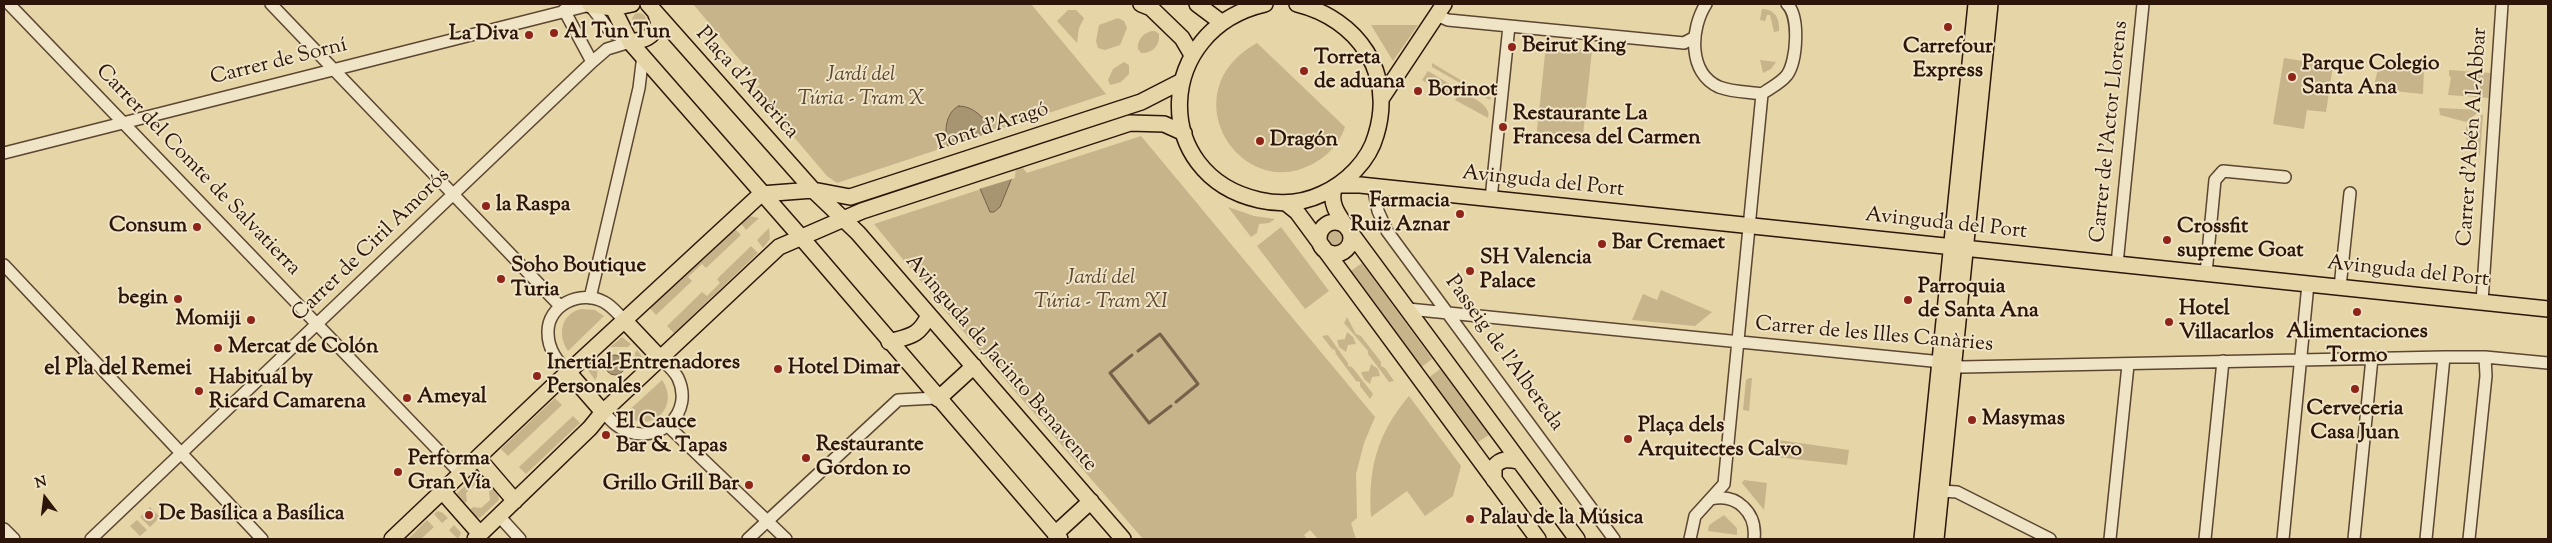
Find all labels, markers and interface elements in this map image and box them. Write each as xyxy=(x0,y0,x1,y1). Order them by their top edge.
place label: Al Tun Tun xyxy=(564,20,671,46)
street label: Carrer de l'Actor Llorens xyxy=(2087,20,2135,244)
marker: Carrefour Express xyxy=(1942,21,1954,33)
place label: La Diva xyxy=(449,22,519,48)
street label: Plaça d'Amèrica xyxy=(689,23,803,145)
marker: Al Tun Tun xyxy=(548,27,560,39)
street label: Carrer d'Abén Al-Abbar xyxy=(2454,27,2494,247)
marker: La Diva xyxy=(523,29,535,41)
street label: Carrer de Sorní xyxy=(208,34,350,92)
place label: Beirut King xyxy=(1522,34,1626,60)
place label: Carrefour Express xyxy=(1903,35,1993,85)
marker: Beirut King xyxy=(1506,41,1518,53)
place label: Torreta de aduana xyxy=(1314,46,1405,96)
place label: Parque Colegio Santa Ana xyxy=(2302,52,2439,102)
street label: Carrer del Comte de Salvatierra xyxy=(89,60,305,282)
park label: Jardí del Túria - Tram X xyxy=(798,63,924,113)
marker: Torreta de aduana xyxy=(1298,65,1310,77)
marker: Parque Colegio Santa Ana xyxy=(2286,71,2298,83)
place label: Borinot xyxy=(1428,78,1497,104)
marker: Borinot xyxy=(1412,85,1424,97)
street label: Pont d'Aragó xyxy=(934,98,1052,158)
place label: Restaurante La Francesa del Carmen xyxy=(1513,102,1701,152)
marker: Restaurante La Francesa del Carmen xyxy=(1497,121,1509,133)
place label: Dragón xyxy=(1270,128,1338,154)
marker: Dragón xyxy=(1254,135,1266,147)
street label: Avinguda del Port xyxy=(1461,162,1625,204)
street label: Carrer de Ciril Amorós xyxy=(288,164,456,328)
place label: Farmacia Ruiz Aznar xyxy=(1350,189,1450,239)
place label: la Raspa xyxy=(496,193,570,219)
marker: la Raspa xyxy=(480,200,492,212)
street label: Avinguda del Port xyxy=(1864,204,2028,246)
marker: Farmacia Ruiz Aznar xyxy=(1454,208,1466,220)
place label: Consum xyxy=(109,214,187,240)
place label: Crossfit supreme Goat xyxy=(2177,215,2303,265)
marker: Consum xyxy=(191,221,203,233)
place label: Bar Cremaet xyxy=(1612,231,1725,257)
marker: Crossfit supreme Goat xyxy=(2161,234,2173,246)
marker: Bar Cremaet xyxy=(1596,238,1608,250)
place label: SH Valencia Palace xyxy=(1480,246,1592,296)
street label: Avinguda de Jacinto Benavente xyxy=(899,250,1101,478)
street label: Avinguda del Port xyxy=(2326,252,2490,294)
place label: Soho Boutique Turia xyxy=(511,254,646,304)
marker: SH Valencia Palace xyxy=(1464,265,1476,277)
park label: Jardí del Túria - Tram XI xyxy=(1034,266,1168,316)
street label: Passeig de l'Albereda xyxy=(1438,271,1568,437)
marker: Soho Boutique Turia xyxy=(495,273,507,285)
place label: Parroquia de Santa Ana xyxy=(1918,275,2039,325)
place label: begin xyxy=(118,286,168,312)
marker: begin xyxy=(172,293,184,305)
marker: Parroquia de Santa Ana xyxy=(1902,294,1914,306)
place label: Hotel Villacarlos xyxy=(2179,297,2274,347)
marker: Alimentaciones Tormo xyxy=(2351,306,2363,318)
place label: Momiji xyxy=(175,307,241,333)
street label: Carrer de les Illes Canàries xyxy=(1754,313,1994,359)
marker: Momiji xyxy=(245,314,257,326)
marker: Hotel Villacarlos xyxy=(2163,316,2175,328)
place label: Alimentaciones Tormo xyxy=(2286,320,2428,370)
place label: Mercat de Colón xyxy=(228,335,378,361)
marker: Mercat de Colón xyxy=(212,342,224,354)
place label: Inertial-Entrenadores Personales xyxy=(547,351,740,401)
place label: Hotel Dimar xyxy=(788,356,900,382)
district label: el Pla del Remei xyxy=(44,357,192,383)
marker: Hotel Dimar xyxy=(772,363,784,375)
place label: Habitual by Ricard Camarena xyxy=(209,366,366,416)
marker: Inertial-Entrenadores Personales xyxy=(531,370,543,382)
marker: Cerveceria Casa Juan xyxy=(2349,383,2361,395)
marker: Habitual by Ricard Camarena xyxy=(193,385,205,397)
place label: Ameyal xyxy=(417,385,487,411)
marker: Ameyal xyxy=(401,392,413,404)
place label: Cerveceria Casa Juan xyxy=(2307,397,2403,447)
place label: Masymas xyxy=(1982,407,2065,433)
place label: El Cauce Bar & Tapas xyxy=(616,410,727,460)
place label: Plaça dels Arquitectes Calvo xyxy=(1638,414,1802,464)
marker: Masymas xyxy=(1966,414,1978,426)
marker: El Cauce Bar & Tapas xyxy=(600,429,612,441)
place label: Restaurante Gordon 10 xyxy=(816,433,924,483)
marker: Plaça dels Arquitectes Calvo xyxy=(1622,433,1634,445)
place label: Performa Gran Vía xyxy=(408,447,491,497)
marker: Restaurante Gordon 10 xyxy=(800,452,812,464)
marker: Performa Gran Vía xyxy=(392,466,404,478)
text: N xyxy=(33,472,49,495)
place label: Grillo Grill Bar xyxy=(603,472,739,498)
north arrow xyxy=(20,473,70,523)
marker: Grillo Grill Bar xyxy=(743,479,755,491)
place label: De Basílica a Basílica xyxy=(159,502,345,528)
place label: Palau de la Música xyxy=(1480,506,1643,532)
marker: De Basílica a Basílica xyxy=(143,509,155,521)
marker: Palau de la Música xyxy=(1464,513,1476,525)

